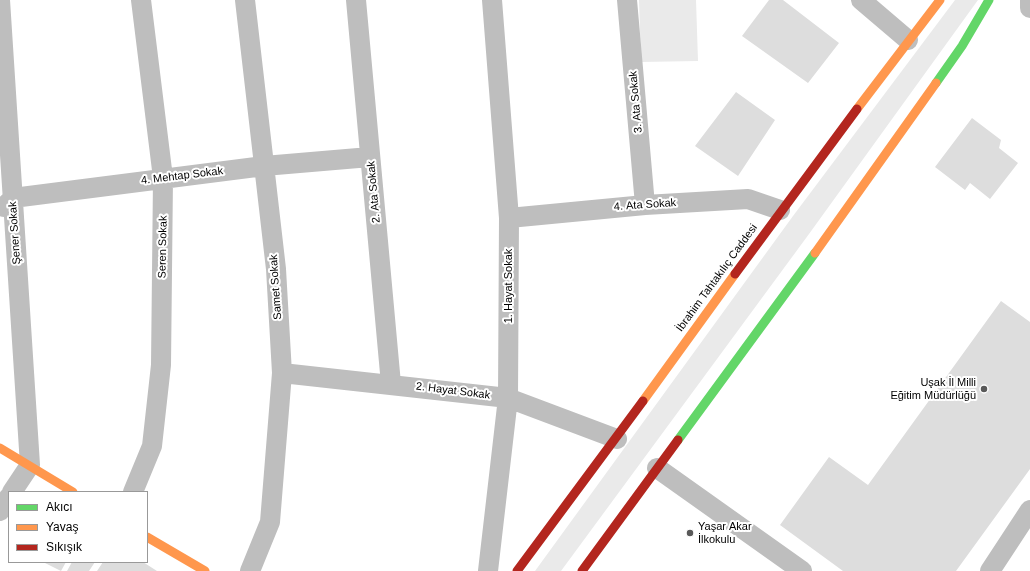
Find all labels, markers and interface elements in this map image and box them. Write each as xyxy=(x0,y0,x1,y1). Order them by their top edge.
street label: 3. Ata Sokak xyxy=(627,70,645,134)
street label: 2. Ata Sokak xyxy=(365,160,383,224)
street label: 4. Mehtap Sokak xyxy=(140,164,224,188)
street label: 4. Ata Sokak xyxy=(613,196,677,214)
street label: Şener Sokak xyxy=(6,201,24,265)
street label: Seren Sokak xyxy=(156,215,170,279)
street label: İbrahim Tahtakılıç Caddesi xyxy=(674,222,760,334)
street label: 1. Hayat Sokak xyxy=(502,249,516,323)
street label: Samet Sokak xyxy=(267,254,285,320)
place label: Uşak İl Milli Eğitim Müdürlüğü xyxy=(890,376,976,402)
street label: 2. Hayat Sokak xyxy=(415,380,491,402)
marker: Uşak İl Milli Eğitim Müdürlüğü xyxy=(979,384,989,394)
legend xyxy=(8,491,148,563)
text: Akıcı xyxy=(46,500,73,514)
text: Yavaş xyxy=(46,520,78,534)
place label: Yaşar Akar İlkokulu xyxy=(698,520,752,546)
marker: Yaşar Akar İlkokulu xyxy=(685,528,695,538)
text: Sıkışık xyxy=(46,540,82,554)

